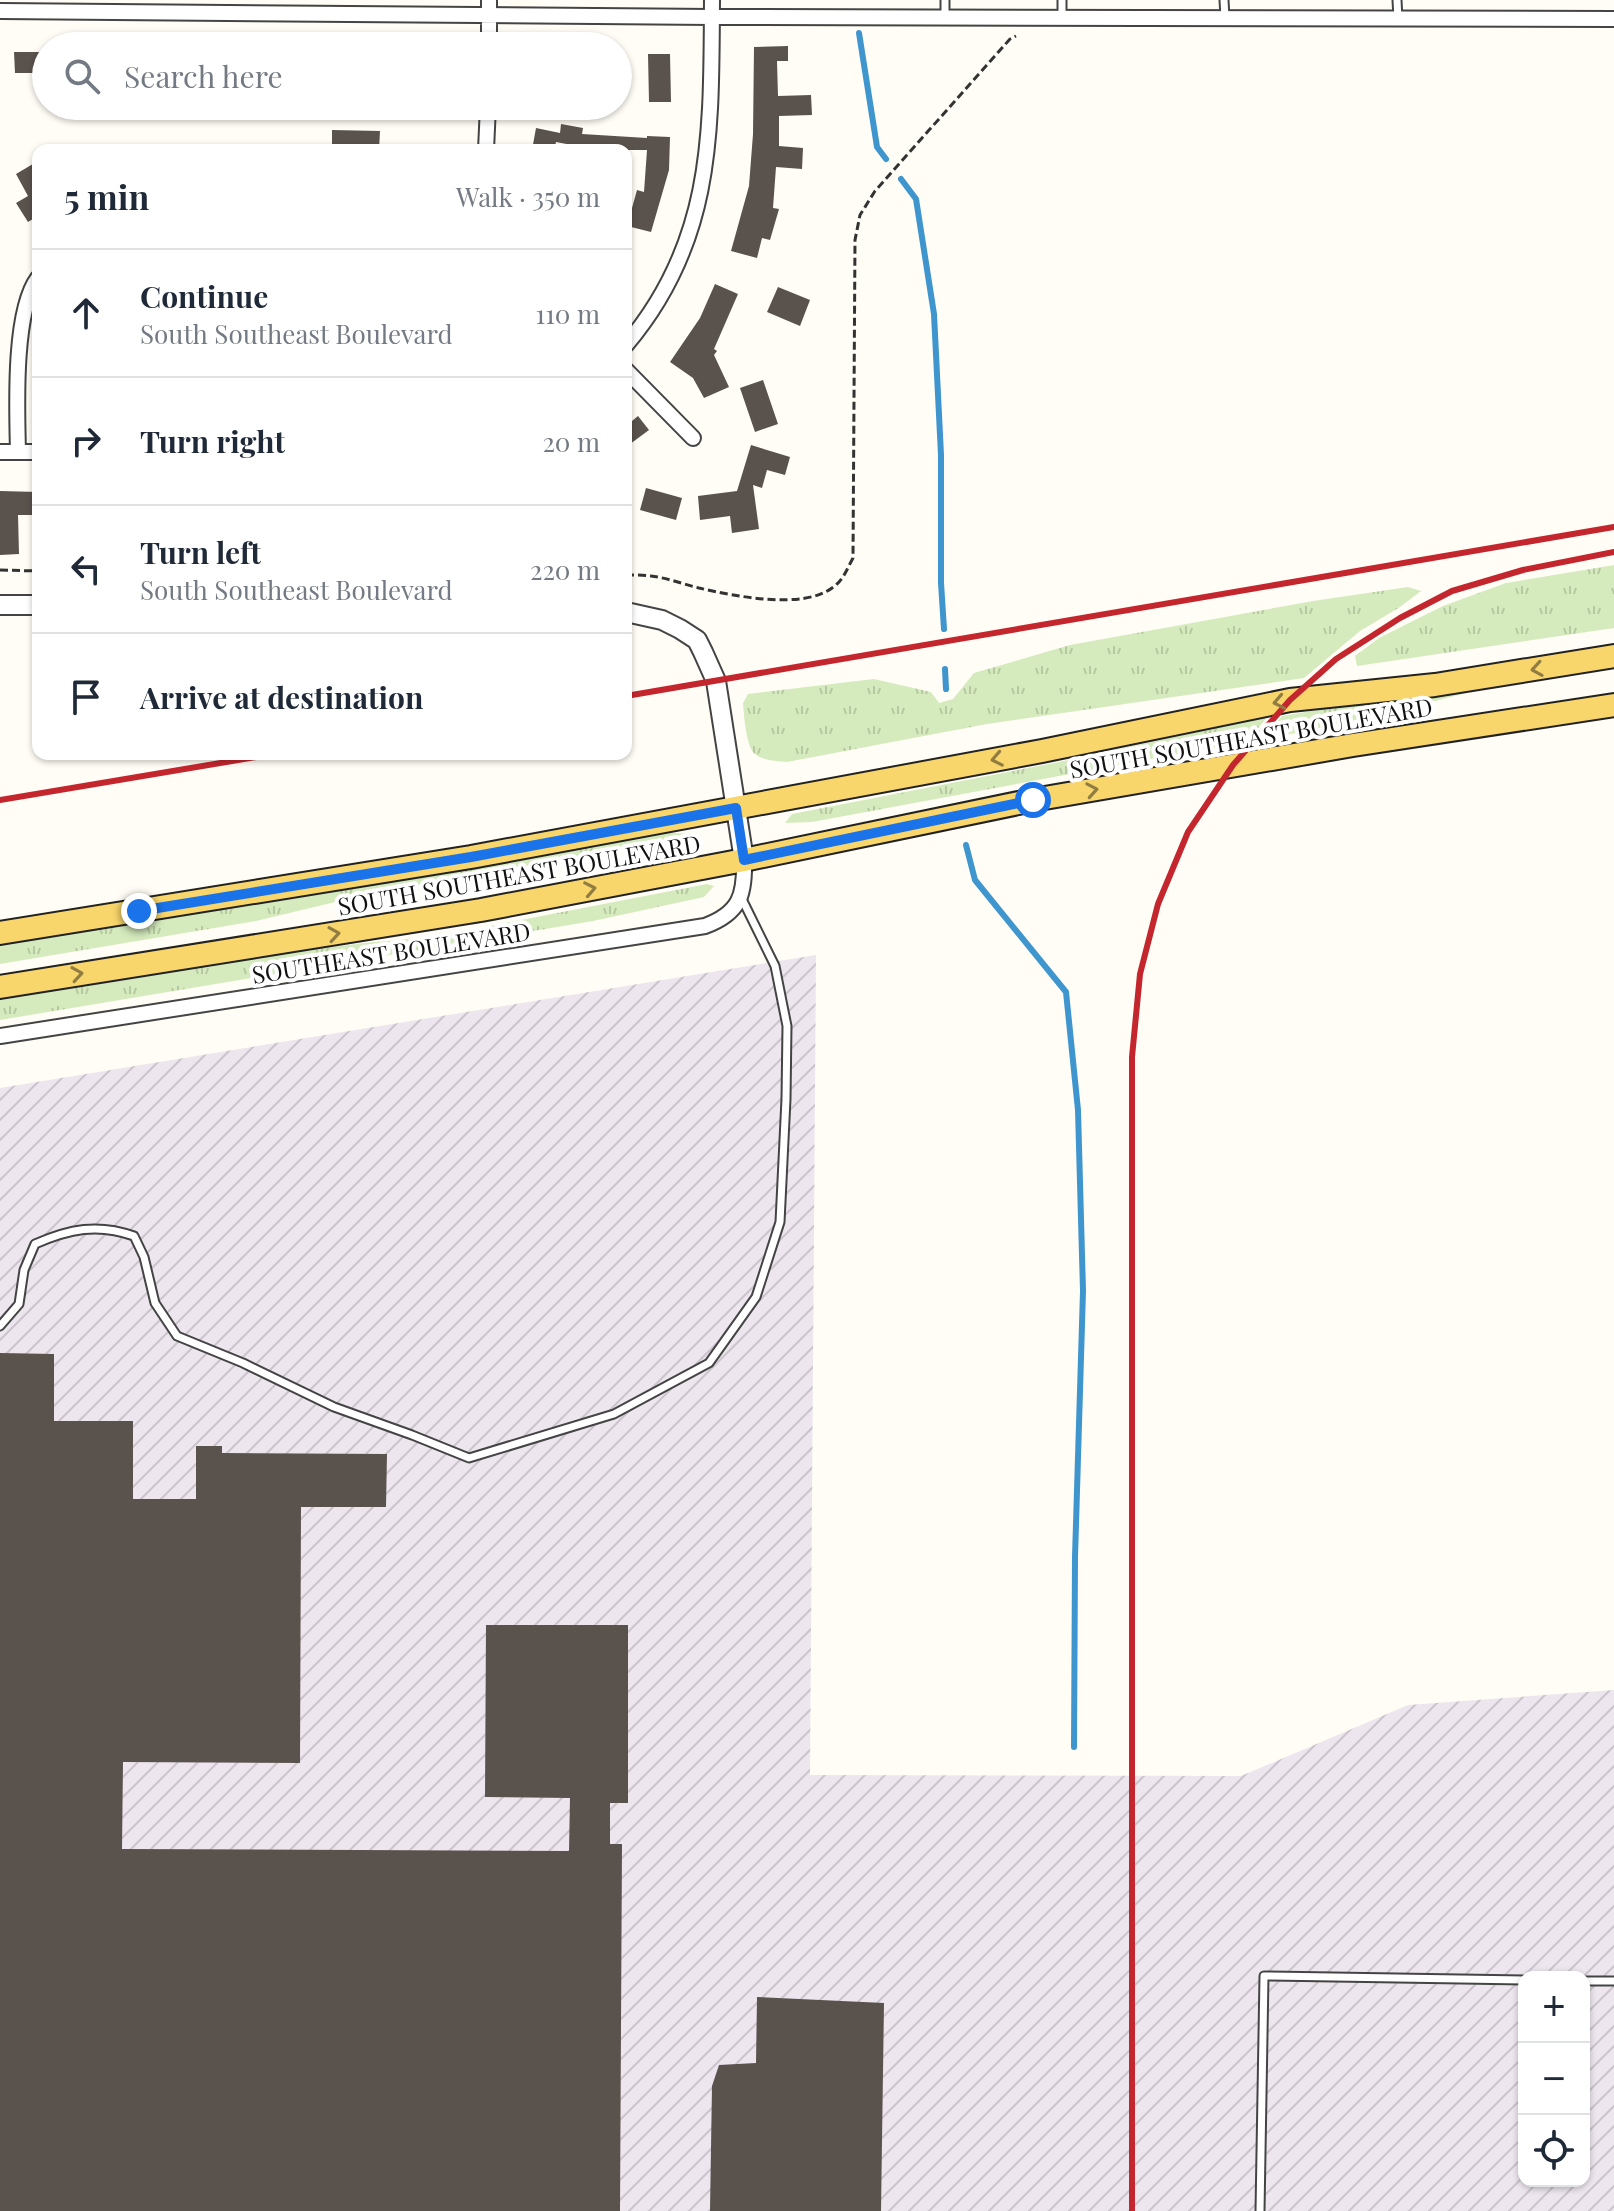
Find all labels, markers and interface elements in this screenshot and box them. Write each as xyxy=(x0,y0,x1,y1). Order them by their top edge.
search box xyxy=(32,32,632,120)
icon: search xyxy=(60,54,104,98)
text: Search here xyxy=(124,56,283,96)
text: 5 min xyxy=(64,173,149,219)
text: Walk · 350 m xyxy=(456,179,600,214)
text: Continue xyxy=(140,276,268,316)
icon: ahead xyxy=(64,291,108,335)
text: 110 m xyxy=(536,296,600,331)
text: South Southeast Boulevard xyxy=(140,316,453,351)
icon: right xyxy=(64,419,108,463)
text: Turn right xyxy=(140,421,285,461)
text: 20 m xyxy=(542,424,600,459)
text: Turn left xyxy=(140,532,261,572)
icon: left xyxy=(64,547,108,591)
text: 220 m xyxy=(530,552,600,587)
text: South Southeast Boulevard xyxy=(140,572,453,607)
one-way arrow xyxy=(1530,660,1544,677)
icon: arrive xyxy=(64,675,108,719)
text: Arrive at destination xyxy=(140,677,423,717)
street label: SOUTH SOUTHEAST BOULEVARD xyxy=(1067,689,1435,785)
one-way arrow xyxy=(1273,693,1286,710)
one-way arrow xyxy=(990,750,1004,767)
route start xyxy=(1015,782,1051,818)
one-way arrow xyxy=(1085,782,1099,799)
street label: SOUTH SOUTHEAST BOULEVARD xyxy=(335,826,703,922)
one-way arrow xyxy=(583,881,597,898)
route end xyxy=(121,893,157,929)
street label: SOUTHEAST BOULEVARD xyxy=(249,914,533,990)
one-way arrow xyxy=(327,926,341,943)
one-way arrow xyxy=(70,967,84,984)
map controls xyxy=(1518,1971,1590,2187)
button: + xyxy=(1518,1971,1590,2043)
button: − xyxy=(1518,2043,1590,2115)
button: locate xyxy=(1518,2115,1590,2187)

